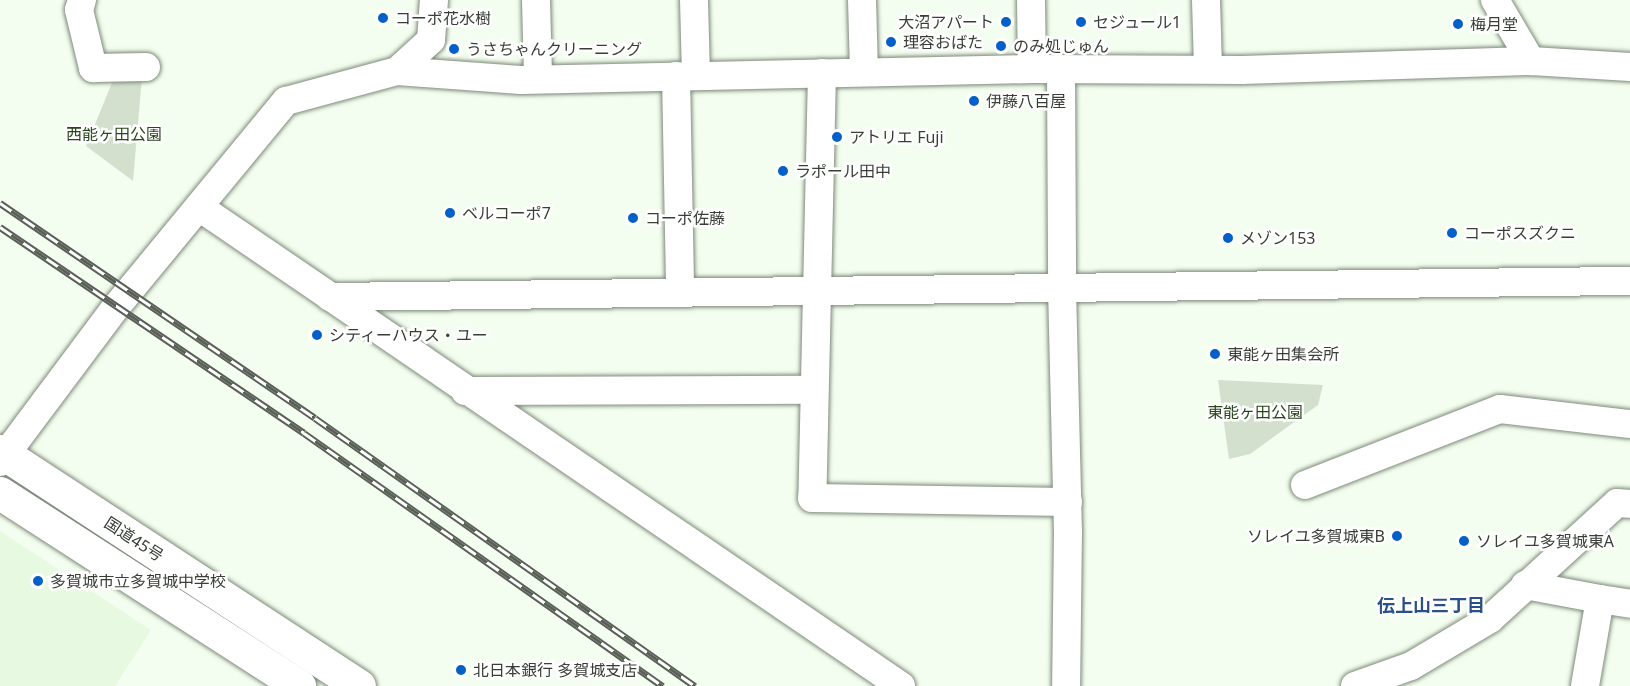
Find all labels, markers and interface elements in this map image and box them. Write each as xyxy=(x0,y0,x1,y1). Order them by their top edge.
place label: コーポ花水樹 xyxy=(395,8,491,28)
marker: コーポ花水樹 xyxy=(376,11,390,25)
place label: 大沼アパート xyxy=(898,12,994,32)
place label: セジュール1 xyxy=(1093,12,1182,32)
place label: 梅月堂 xyxy=(1470,14,1518,34)
marker: 大沼アパート xyxy=(999,15,1013,29)
marker: セジュール1 xyxy=(1074,15,1088,29)
marker: 梅月堂 xyxy=(1451,17,1465,31)
place label: 理容おばた xyxy=(903,32,983,52)
marker: 理容おばた xyxy=(884,35,898,49)
place label: のみ処じゅん xyxy=(1013,36,1109,56)
place label: うさちゃんクリーニング xyxy=(466,39,642,59)
marker: のみ処じゅん xyxy=(994,39,1008,53)
marker: うさちゃんクリーニング xyxy=(447,42,461,56)
place label: 伊藤八百屋 xyxy=(986,91,1066,111)
marker: 伊藤八百屋 xyxy=(967,94,981,108)
park label: 西能ヶ田公園 xyxy=(66,124,162,144)
place label: アトリエ Fuji xyxy=(849,127,944,147)
marker: アトリエ Fuji xyxy=(830,130,844,144)
place label: ラポール田中 xyxy=(795,161,891,181)
marker: ラポール田中 xyxy=(776,164,790,178)
place label: ベルコーポ7 xyxy=(462,203,551,223)
marker: ベルコーポ7 xyxy=(443,206,457,220)
place label: コーポ佐藤 xyxy=(645,208,725,228)
marker: コーポ佐藤 xyxy=(626,211,640,225)
place label: コーポスズクニ xyxy=(1464,223,1576,243)
marker: コーポスズクニ xyxy=(1445,226,1459,240)
place label: メゾン153 xyxy=(1240,228,1315,248)
marker: メゾン153 xyxy=(1221,231,1235,245)
place label: シティーハウス・ユー xyxy=(329,325,489,345)
marker: シティーハウス・ユー xyxy=(310,328,324,342)
place label: 東能ヶ田集会所 xyxy=(1227,344,1339,364)
marker: 東能ヶ田集会所 xyxy=(1208,347,1222,361)
park label: 東能ヶ田公園 xyxy=(1207,402,1303,422)
street label: 国道45号 xyxy=(101,513,167,565)
place label: ソレイユ多賀城東B xyxy=(1247,526,1385,546)
marker: ソレイユ多賀城東B xyxy=(1390,529,1404,543)
place label: ソレイユ多賀城東A xyxy=(1476,531,1614,551)
marker: ソレイユ多賀城東A xyxy=(1457,534,1471,548)
place label: 多賀城市立多賀城中学校 xyxy=(50,571,226,591)
marker: 多賀城市立多賀城中学校 xyxy=(31,574,45,588)
district label: 伝上山三丁目 xyxy=(1377,594,1485,616)
place label: 北日本銀行 多賀城支店 xyxy=(473,660,637,680)
marker: 北日本銀行 多賀城支店 xyxy=(454,663,468,677)

